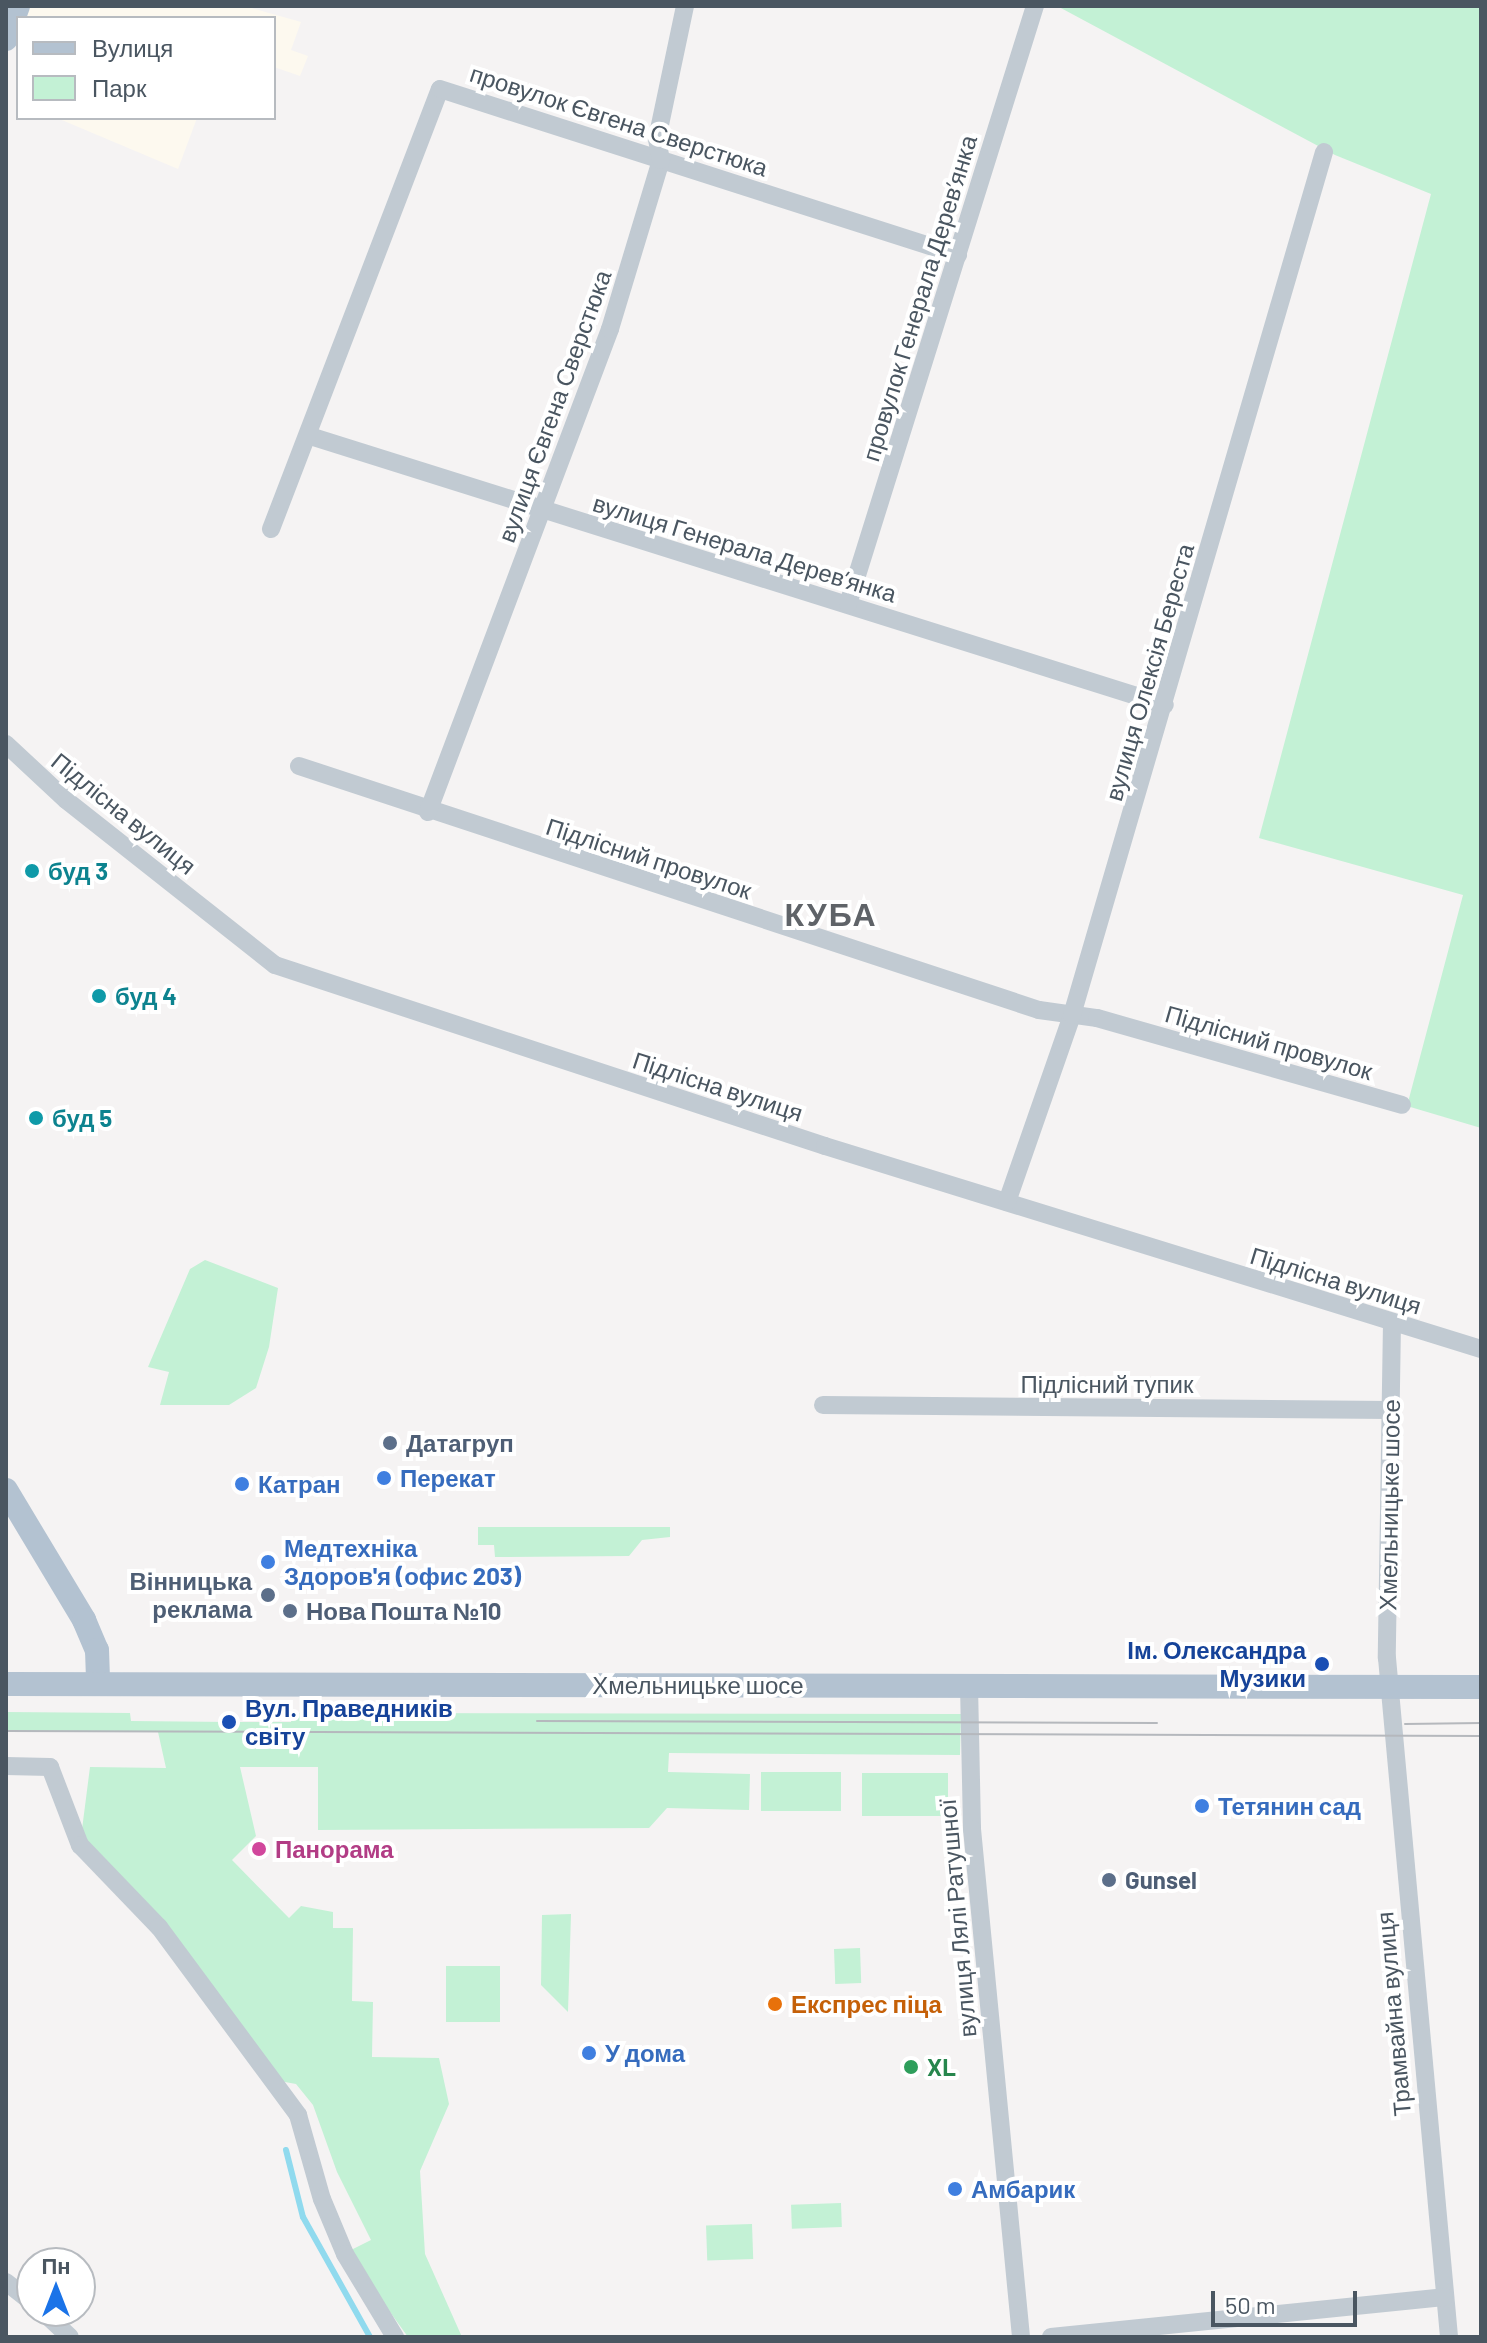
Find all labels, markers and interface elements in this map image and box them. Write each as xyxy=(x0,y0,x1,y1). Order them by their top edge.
legend xyxy=(16,16,276,120)
text: Вулиця xyxy=(92,33,173,62)
street label: провулок Євгена Сверстюка xyxy=(467,58,771,182)
text: Парк xyxy=(92,73,146,102)
street label: провулок Генерала Деревʼянка xyxy=(856,131,982,465)
street label: вулиця Євгена Сверстюка xyxy=(491,266,617,546)
street label: вулиця Генерала Деревʼянка xyxy=(590,488,900,608)
street label: вулиця Олексія Береста xyxy=(1098,540,1200,804)
street label: Підлісна вулиця xyxy=(46,746,202,880)
street label: Підлісний провулок xyxy=(543,811,755,905)
place label: буд 3 xyxy=(48,857,108,885)
marker: буд 3 xyxy=(23,862,41,880)
district label: КУБА xyxy=(784,894,878,932)
place label: буд 4 xyxy=(115,982,177,1010)
marker: буд 4 xyxy=(90,987,108,1005)
street label: Підлісний провулок xyxy=(1162,999,1376,1085)
street label: Підлісна вулиця xyxy=(629,1045,807,1127)
place label: буд 5 xyxy=(52,1104,112,1132)
marker: буд 5 xyxy=(27,1109,45,1127)
street label: Підлісна вулиця xyxy=(1247,1240,1425,1320)
street label: Підлісний тупик xyxy=(1021,1370,1193,1398)
street label: Хмельницьке шосе xyxy=(1373,1399,1405,1611)
place label: Датагруп xyxy=(406,1429,514,1457)
marker: Датагруп xyxy=(381,1434,399,1452)
place label: Перекат xyxy=(400,1464,496,1492)
marker: Перекат xyxy=(375,1469,393,1487)
place label: Катран xyxy=(258,1470,341,1498)
marker: Катран xyxy=(233,1475,251,1493)
place label: Медтехніка Здоров'я (офис 203) xyxy=(284,1534,521,1590)
marker: Медтехніка Здоров'я (офис 203) xyxy=(259,1553,277,1571)
place label: Вінницька реклама xyxy=(129,1567,252,1623)
marker: Вінницька реклама xyxy=(259,1586,277,1604)
place label: Нова Пошта №10 xyxy=(306,1597,501,1625)
marker: Нова Пошта №10 xyxy=(281,1602,299,1620)
place label: Ім. Олександра Музики xyxy=(1127,1636,1306,1692)
marker: Ім. Олександра Музики xyxy=(1313,1655,1331,1673)
street label: Хмельницьке шосе xyxy=(592,1671,804,1699)
place label: Вул. Праведників світу xyxy=(245,1694,453,1750)
marker: Вул. Праведників світу xyxy=(220,1713,238,1731)
place label: Тетянин сад xyxy=(1218,1792,1361,1820)
marker: Тетянин сад xyxy=(1193,1797,1211,1815)
street label: вулиця Лялі Ратушної xyxy=(932,1798,982,2038)
place label: Панорама xyxy=(275,1835,394,1863)
marker: Панорама xyxy=(250,1840,268,1858)
place label: Gunsel xyxy=(1125,1866,1197,1894)
marker: Gunsel xyxy=(1100,1871,1118,1889)
street label: Трамвайна вулиця xyxy=(1370,1911,1416,2117)
place label: Експрес піца xyxy=(791,1990,942,2018)
marker: Експрес піца xyxy=(766,1995,784,2013)
place label: У дома xyxy=(605,2039,685,2067)
marker: У дома xyxy=(580,2044,598,2062)
place label: XL xyxy=(927,2053,956,2081)
marker: XL xyxy=(902,2058,920,2076)
place label: Амбарик xyxy=(971,2175,1075,2203)
marker: Амбарик xyxy=(946,2180,964,2198)
north arrow xyxy=(16,2247,96,2327)
text: Пн xyxy=(41,2252,71,2278)
scale bar xyxy=(1215,2275,1361,2325)
text: 50 m xyxy=(1225,2290,1276,2319)

